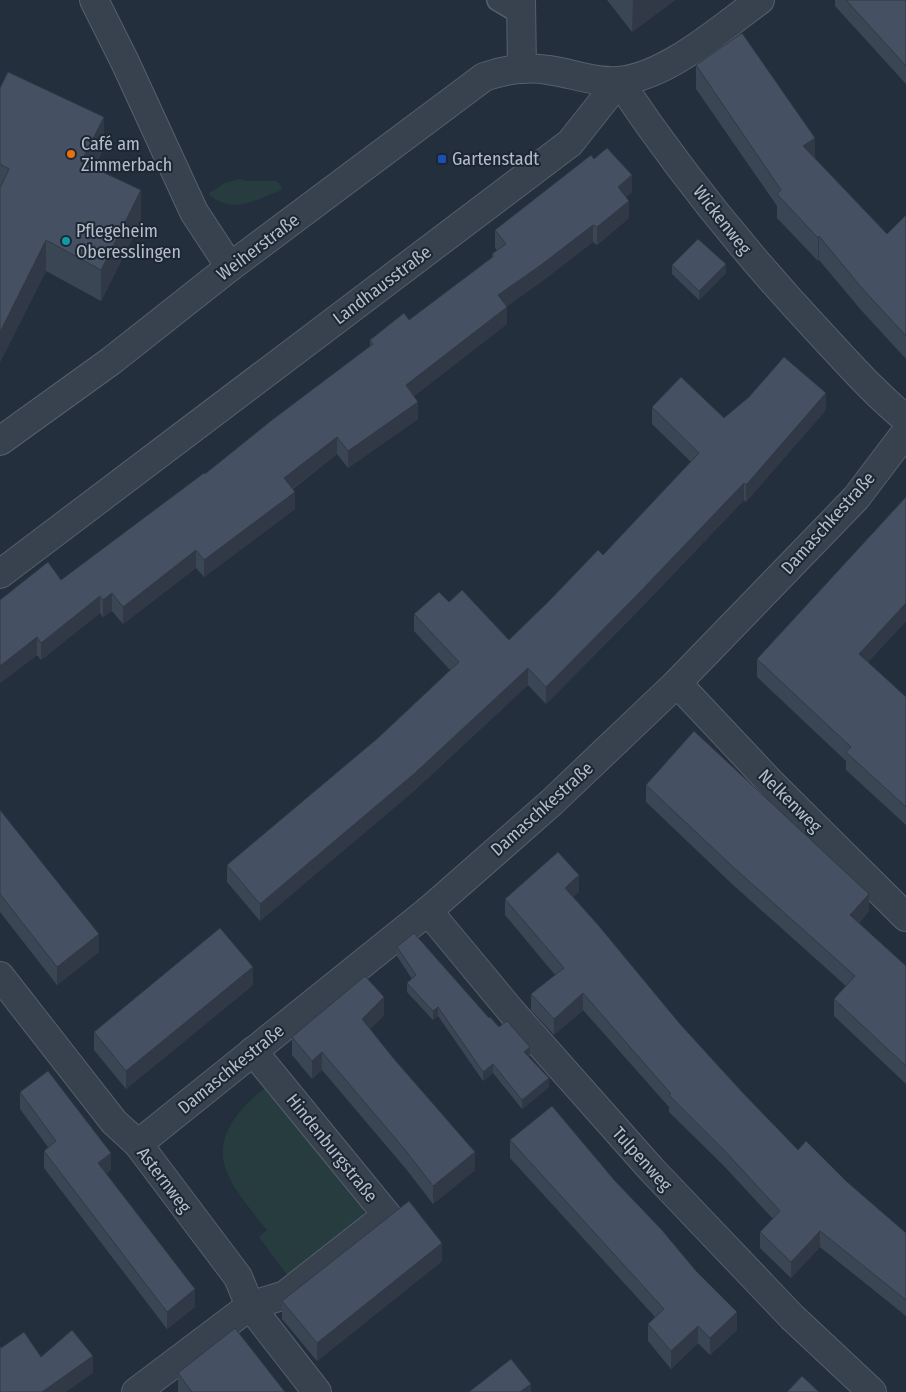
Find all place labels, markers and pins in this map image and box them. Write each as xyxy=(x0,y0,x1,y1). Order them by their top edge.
place label: Café am Zimmerbach xyxy=(81,133,172,176)
marker: Café am Zimmerbach xyxy=(65,148,77,160)
place label: Gartenstadt xyxy=(452,148,539,170)
marker: Gartenstadt xyxy=(436,153,448,165)
place label: Pflegeheim Oberesslingen xyxy=(76,220,181,263)
marker: Pflegeheim Oberesslingen xyxy=(60,235,72,247)

